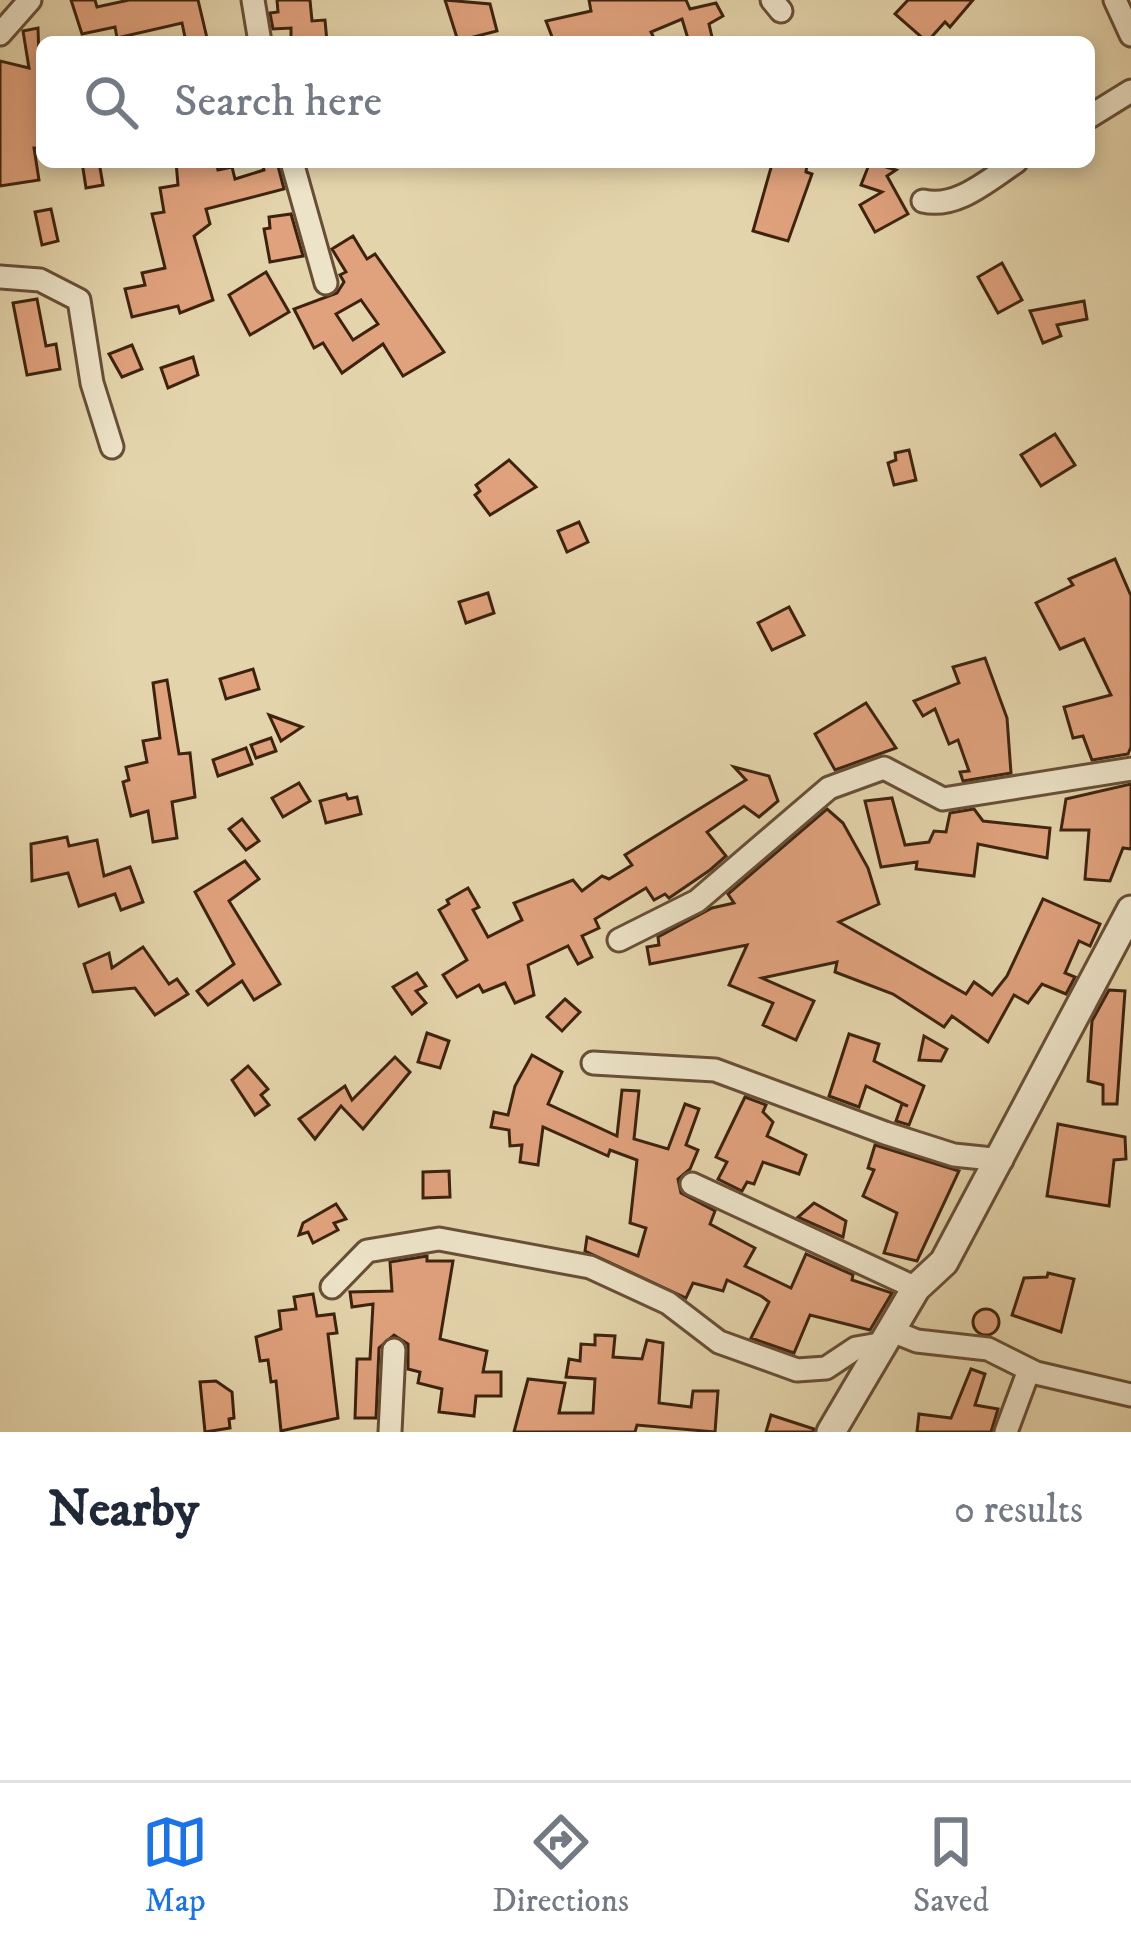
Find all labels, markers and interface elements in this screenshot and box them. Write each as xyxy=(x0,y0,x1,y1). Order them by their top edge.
search box xyxy=(36,36,1095,168)
icon: search xyxy=(78,69,144,135)
text: Search here xyxy=(174,74,382,130)
text: Nearby xyxy=(48,1478,199,1542)
text: 0 results xyxy=(954,1486,1083,1535)
tab: Map xyxy=(142,1809,208,1922)
tab: Directions xyxy=(492,1809,629,1922)
tab: Saved xyxy=(913,1809,989,1922)

